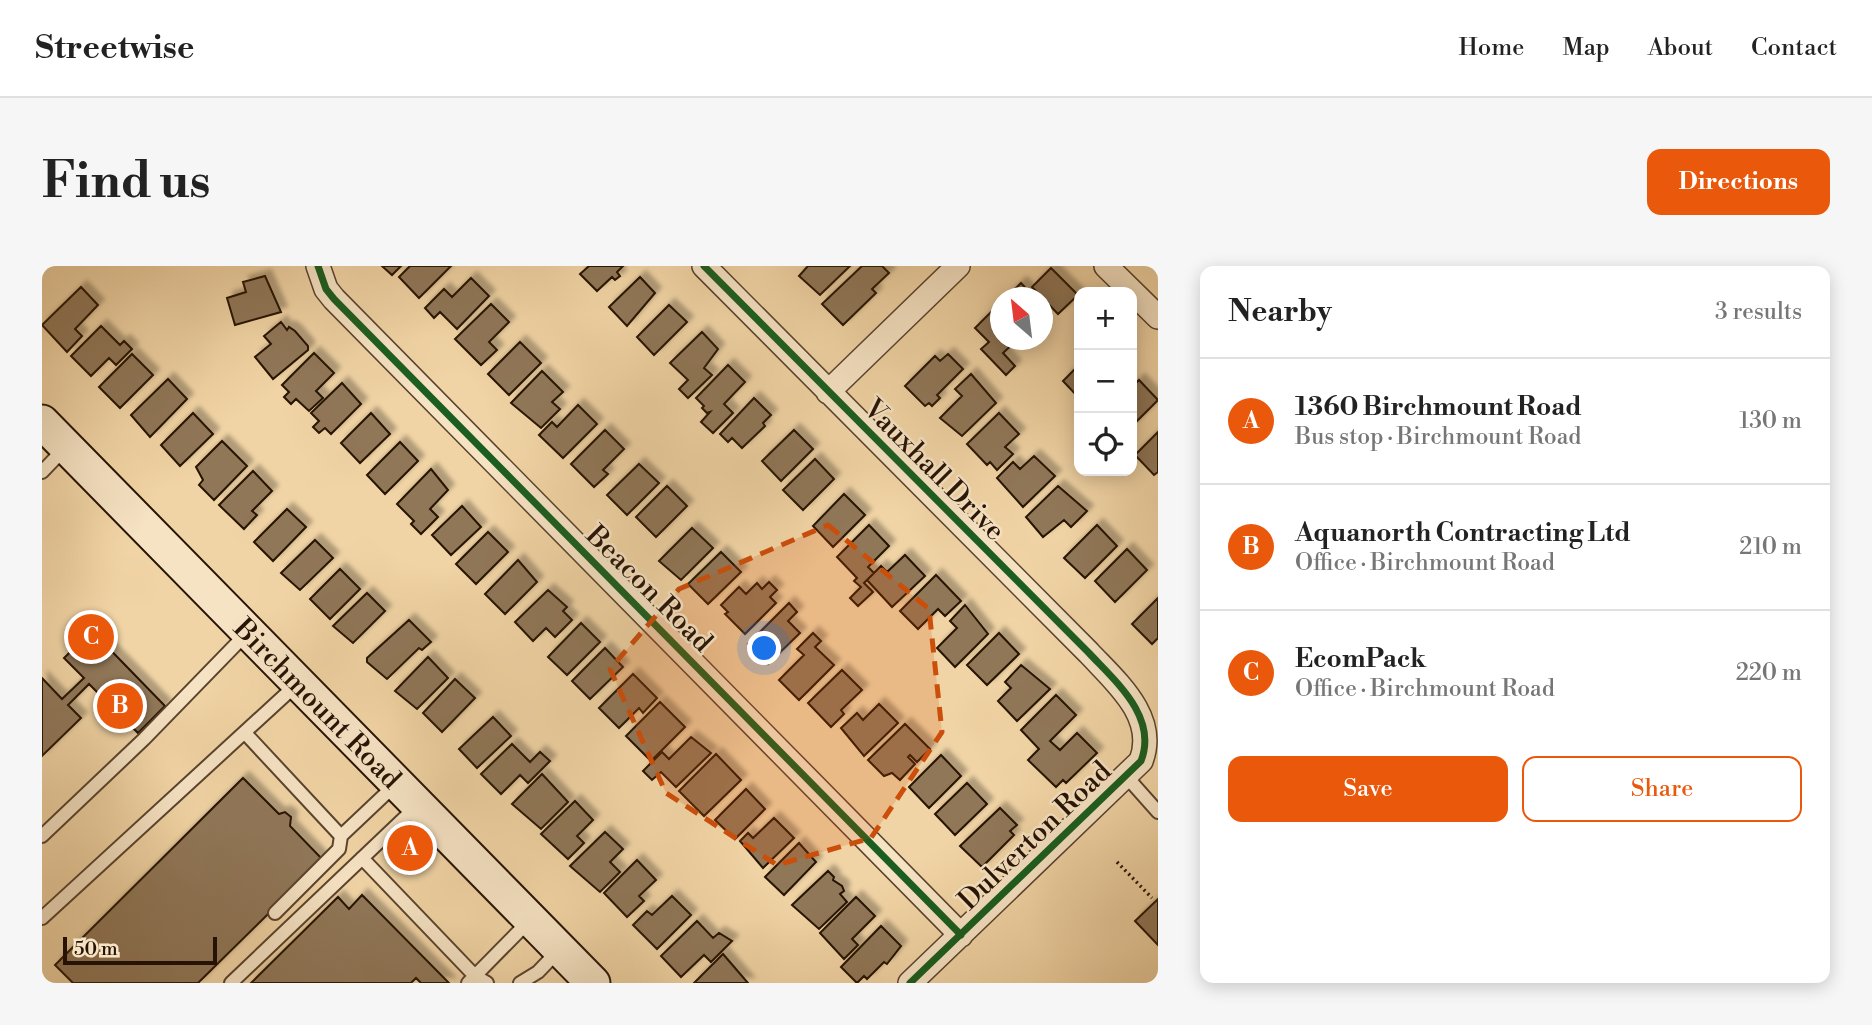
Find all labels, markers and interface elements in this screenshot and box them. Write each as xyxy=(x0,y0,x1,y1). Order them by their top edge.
text: Streetwise xyxy=(35,28,195,69)
text: Home xyxy=(1459,33,1524,63)
text: Map xyxy=(1562,33,1610,63)
text: About xyxy=(1648,33,1713,63)
text: Contact xyxy=(1751,33,1837,63)
button: Directions xyxy=(1647,149,1830,215)
text: Find us xyxy=(42,152,211,213)
north arrow xyxy=(990,287,1053,350)
map controls xyxy=(1074,287,1137,476)
button: + xyxy=(1074,287,1137,350)
text: Nearby xyxy=(1228,293,1332,331)
text: 3 results xyxy=(1715,298,1802,326)
button: − xyxy=(1074,350,1137,413)
street label: Vauxhall Drive xyxy=(855,391,1012,548)
text: 1360 Birchmount Road xyxy=(1295,391,1582,423)
text: A xyxy=(1243,407,1259,435)
text: 130 m xyxy=(1739,407,1802,435)
button: locate xyxy=(1074,413,1137,476)
text: Bus stop · Birchmount Road xyxy=(1295,423,1581,451)
text: Aquanorth Contracting Ltd xyxy=(1295,517,1631,549)
street label: Beacon Road xyxy=(577,518,720,660)
text: B xyxy=(1242,533,1260,561)
text: 210 m xyxy=(1739,533,1802,561)
text: Office · Birchmount Road xyxy=(1295,549,1555,577)
pin: C xyxy=(68,611,114,663)
street label: Birchmount Road xyxy=(225,611,408,797)
your location xyxy=(747,631,781,665)
text: EcomPack xyxy=(1295,643,1426,675)
text: C xyxy=(1243,659,1259,687)
text: 220 m xyxy=(1736,659,1802,687)
text: Office · Birchmount Road xyxy=(1295,675,1555,703)
pin: B xyxy=(97,680,143,732)
street label: Dulverton Road xyxy=(951,754,1119,918)
button: Save xyxy=(1228,756,1508,822)
button: Share xyxy=(1522,756,1802,822)
pin: A xyxy=(387,822,433,874)
scale bar xyxy=(63,934,217,966)
text: 50 m xyxy=(74,937,118,961)

